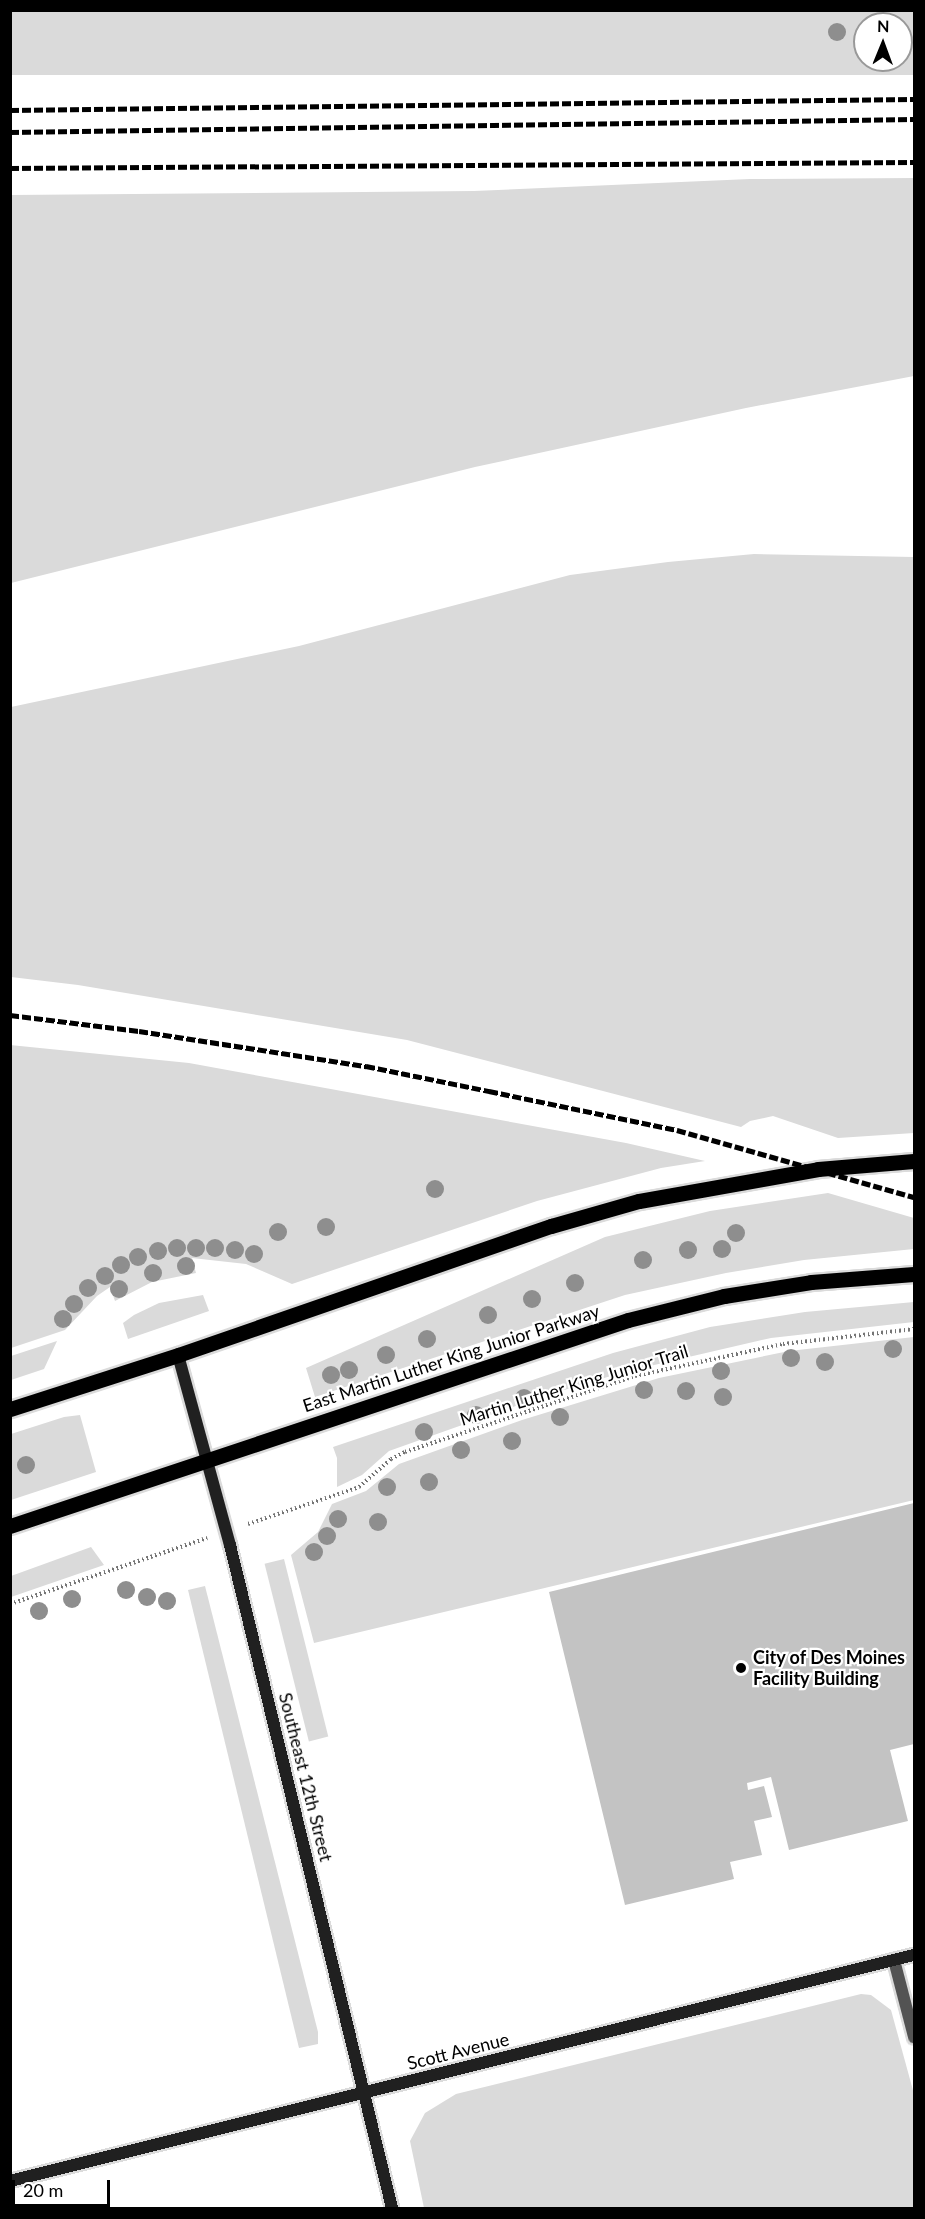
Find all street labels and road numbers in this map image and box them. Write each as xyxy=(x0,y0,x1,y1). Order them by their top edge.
street label: East Martin Luther King Junior Parkway xyxy=(299,1299,603,1417)
street label: Martin Luther King Junior Trail xyxy=(456,1340,692,1430)
street label: Southeast 12th Street xyxy=(275,1690,337,1864)
street label: Scott Avenue xyxy=(405,2028,511,2074)

